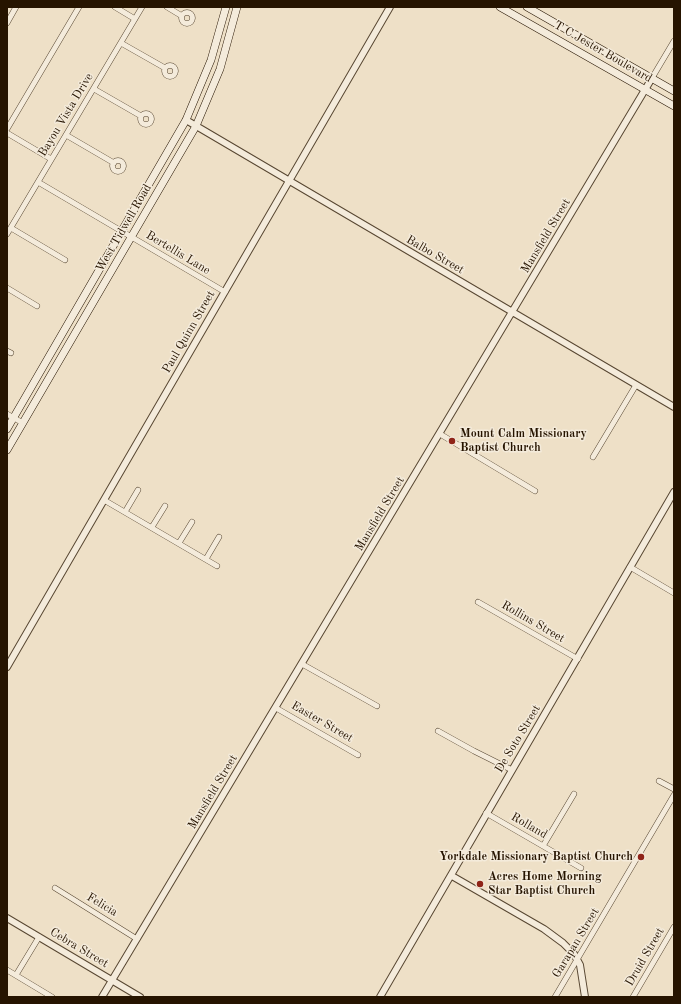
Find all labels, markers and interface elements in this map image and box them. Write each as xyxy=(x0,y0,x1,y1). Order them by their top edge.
street label: T C Jester Boulevard xyxy=(551,18,655,86)
street label: Bayou Vista Drive xyxy=(35,71,97,159)
street label: West Tidwell Road xyxy=(93,182,155,274)
street label: Mansfield Street xyxy=(518,196,574,276)
street label: Bertellis Lane xyxy=(143,228,213,278)
street label: Balbo Street xyxy=(403,233,467,277)
street label: Paul Quinn Street xyxy=(160,288,218,376)
place label: Mount Calm Missionary Baptist Church xyxy=(460,427,587,455)
marker: Mount Calm Missionary Baptist Church xyxy=(447,436,457,446)
street label: Mansfield Street xyxy=(352,474,408,554)
street label: Rollins Street xyxy=(499,598,567,646)
street label: Easter Street xyxy=(288,698,356,746)
street label: De Soto Street xyxy=(492,702,544,776)
street label: Mansfield Street xyxy=(185,752,241,832)
street label: Rolland xyxy=(508,810,550,842)
place label: Yorkdale Missionary Baptist Church xyxy=(439,850,633,864)
marker: Yorkdale Missionary Baptist Church xyxy=(636,852,646,862)
place label: Acres Home Morning Star Baptist Church xyxy=(488,870,602,898)
marker: Acres Home Morning Star Baptist Church xyxy=(475,879,485,889)
street label: Felicia xyxy=(84,890,120,920)
street label: Garapan Street xyxy=(549,905,603,981)
street label: Cebra Street xyxy=(47,925,111,971)
street label: Druid Street xyxy=(622,925,668,989)

